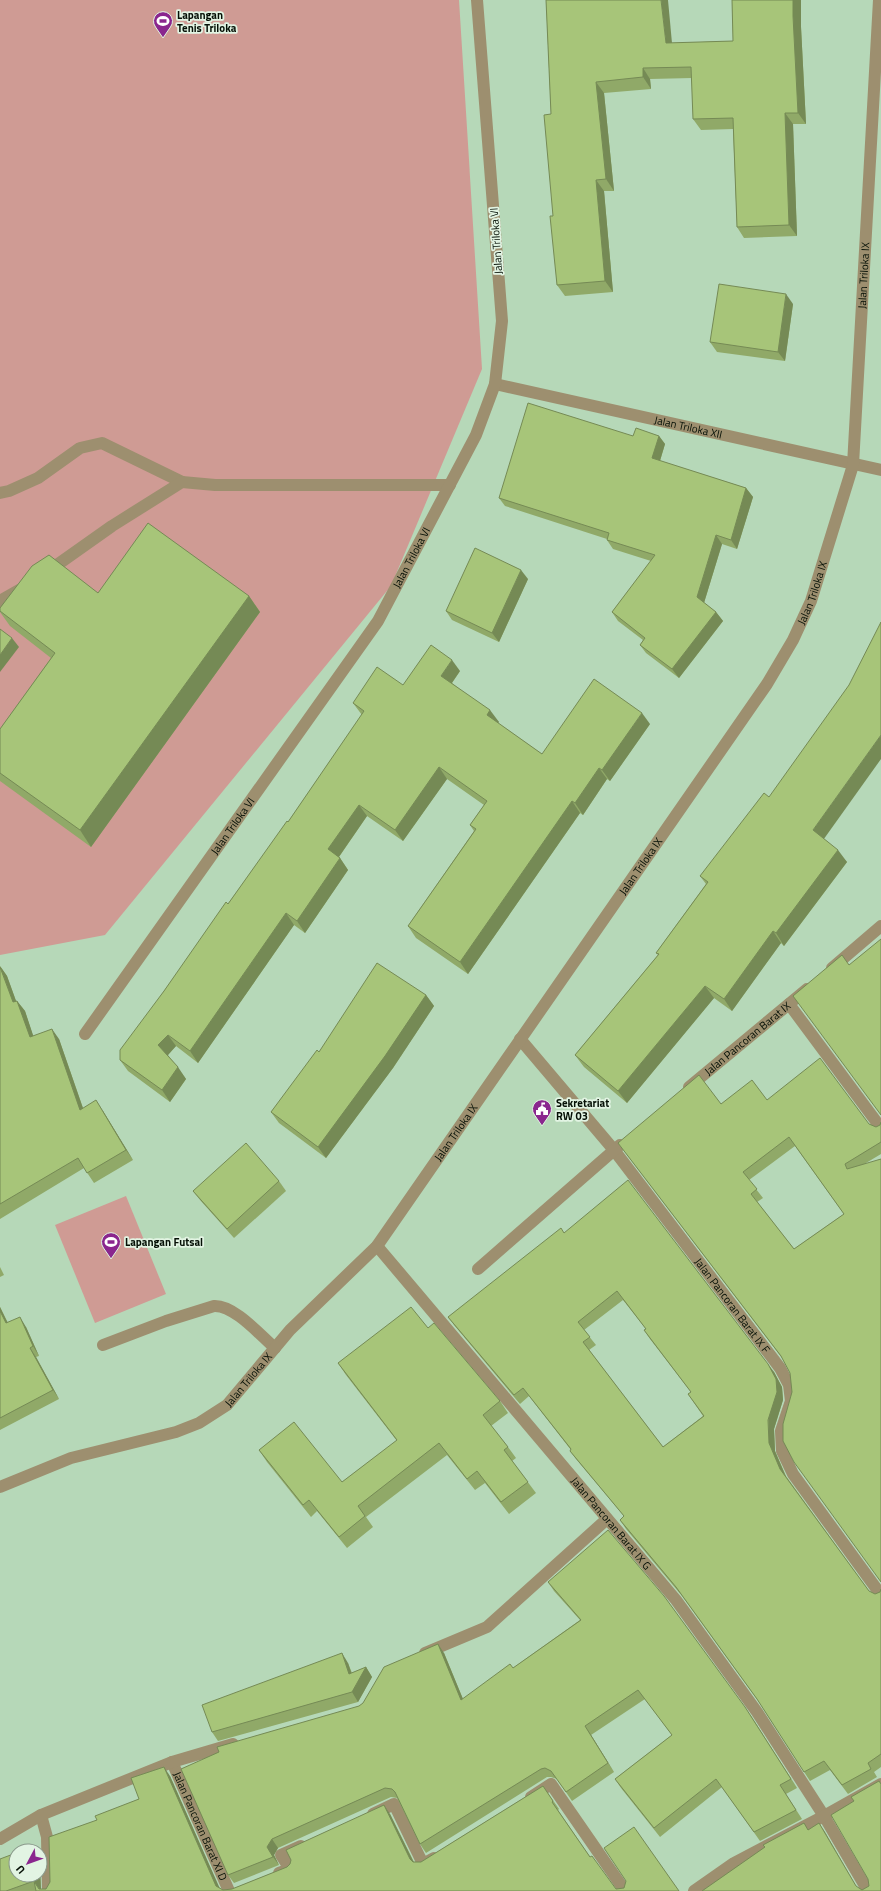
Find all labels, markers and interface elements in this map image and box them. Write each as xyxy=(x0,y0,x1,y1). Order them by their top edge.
place label: Lapangan Tenis Triloka xyxy=(177,7,237,36)
sports icon: Lapangan Tenis Triloka xyxy=(152,10,174,38)
street label: Jalan Triloka VI xyxy=(486,207,506,275)
street label: Jalan Triloka IX xyxy=(854,242,873,309)
street label: Jalan Triloka XII xyxy=(653,412,724,442)
street label: Jalan Triloka VI xyxy=(389,524,434,591)
street label: Jalan Triloka IX xyxy=(793,559,831,627)
street label: Jalan Triloka VI xyxy=(207,794,258,858)
street label: Jalan Triloka IX xyxy=(615,834,666,898)
street label: Jalan Pancoran Barat IX xyxy=(701,998,794,1079)
place label: Sekretariat RW 03 xyxy=(556,1095,609,1124)
public building icon: Sekretariat RW 03 xyxy=(531,1098,553,1126)
street label: Jalan Triloka IX xyxy=(430,1100,481,1164)
sports icon: Lapangan Futsal xyxy=(100,1231,122,1259)
place label: Lapangan Futsal xyxy=(125,1234,203,1250)
street label: Jalan Pancoran Barat IX F xyxy=(691,1254,774,1357)
street label: Jalan Triloka IX xyxy=(221,1349,276,1410)
street label: Jalan Pancoran Barat IX G xyxy=(567,1473,655,1573)
street label: Jalan Pancoran Barat XI D xyxy=(169,1769,231,1883)
north arrow xyxy=(8,1843,48,1883)
text: U xyxy=(12,1862,29,1878)

